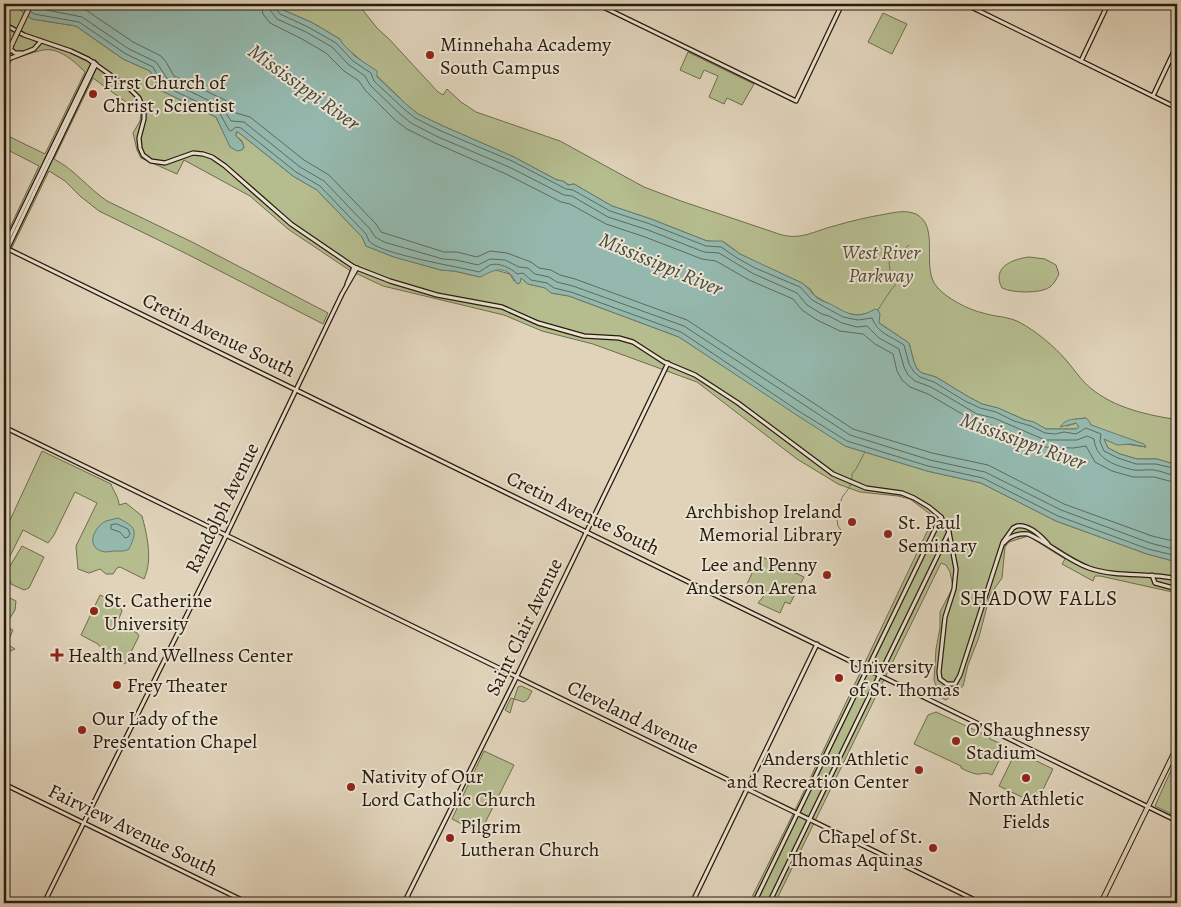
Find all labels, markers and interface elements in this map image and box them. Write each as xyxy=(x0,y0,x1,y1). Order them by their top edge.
place label: Minnehaha Academy South Campus xyxy=(440,31,612,81)
water label: Mississippi River xyxy=(243,37,366,137)
marker: Minnehaha Academy South Campus xyxy=(424,49,436,61)
place label: First Church of Christ, Scientist xyxy=(103,69,235,119)
marker: First Church of Christ, Scientist xyxy=(87,88,99,100)
water label: Mississippi River xyxy=(595,225,728,303)
park label: West River Parkway xyxy=(842,239,921,289)
street label: Cretin Avenue South xyxy=(138,286,300,384)
water label: Mississippi River xyxy=(956,405,1090,477)
street label: Randolph Avenue xyxy=(179,438,265,578)
street label: Cretin Avenue South xyxy=(502,464,664,562)
place label: Archbishop Ireland Memorial Library xyxy=(685,498,843,548)
place label: St. Paul Seminary xyxy=(898,509,978,559)
marker: Archbishop Ireland Memorial Library xyxy=(846,516,858,528)
marker: St. Paul Seminary xyxy=(882,528,894,540)
place label: Lee and Penny Anderson Arena xyxy=(686,551,818,601)
street label: Saint Clair Avenue xyxy=(479,554,569,700)
marker: Lee and Penny Anderson Arena xyxy=(821,569,833,581)
district label: SHADOW FALLS xyxy=(960,584,1118,612)
place label: St. Catherine University xyxy=(104,587,212,637)
marker: St. Catherine University xyxy=(88,605,100,617)
place label: Health and Wellness Center xyxy=(68,642,293,669)
marker: Health and Wellness Center xyxy=(50,648,64,662)
place label: University of St. Thomas xyxy=(849,653,960,703)
place label: Frey Theater xyxy=(127,672,228,699)
marker: University of St. Thomas xyxy=(833,672,845,684)
street label: Cleveland Avenue xyxy=(563,673,703,761)
marker: Frey Theater xyxy=(111,679,123,691)
place label: Our Lady of the Presentation Chapel xyxy=(92,705,257,755)
place label: O’Shaughnessy Stadium xyxy=(966,716,1091,766)
marker: Our Lady of the Presentation Chapel xyxy=(76,724,88,736)
marker: O’Shaughnessy Stadium xyxy=(950,735,962,747)
place label: Anderson Athletic and Recreation Center xyxy=(727,745,909,795)
place label: Nativity of Our Lord Catholic Church xyxy=(361,763,536,813)
marker: Anderson Athletic and Recreation Center xyxy=(913,764,925,776)
marker: North Athletic Fields xyxy=(1020,772,1032,784)
street label: Fairview Avenue South xyxy=(44,777,223,883)
marker: Nativity of Our Lord Catholic Church xyxy=(345,781,357,793)
place label: North Athletic Fields xyxy=(968,785,1084,835)
place label: Pilgrim Lutheran Church xyxy=(460,813,600,863)
place label: Chapel of St. Thomas Aquinas xyxy=(789,823,923,873)
marker: Pilgrim Lutheran Church xyxy=(444,832,456,844)
marker: Chapel of St. Thomas Aquinas xyxy=(927,842,939,854)

